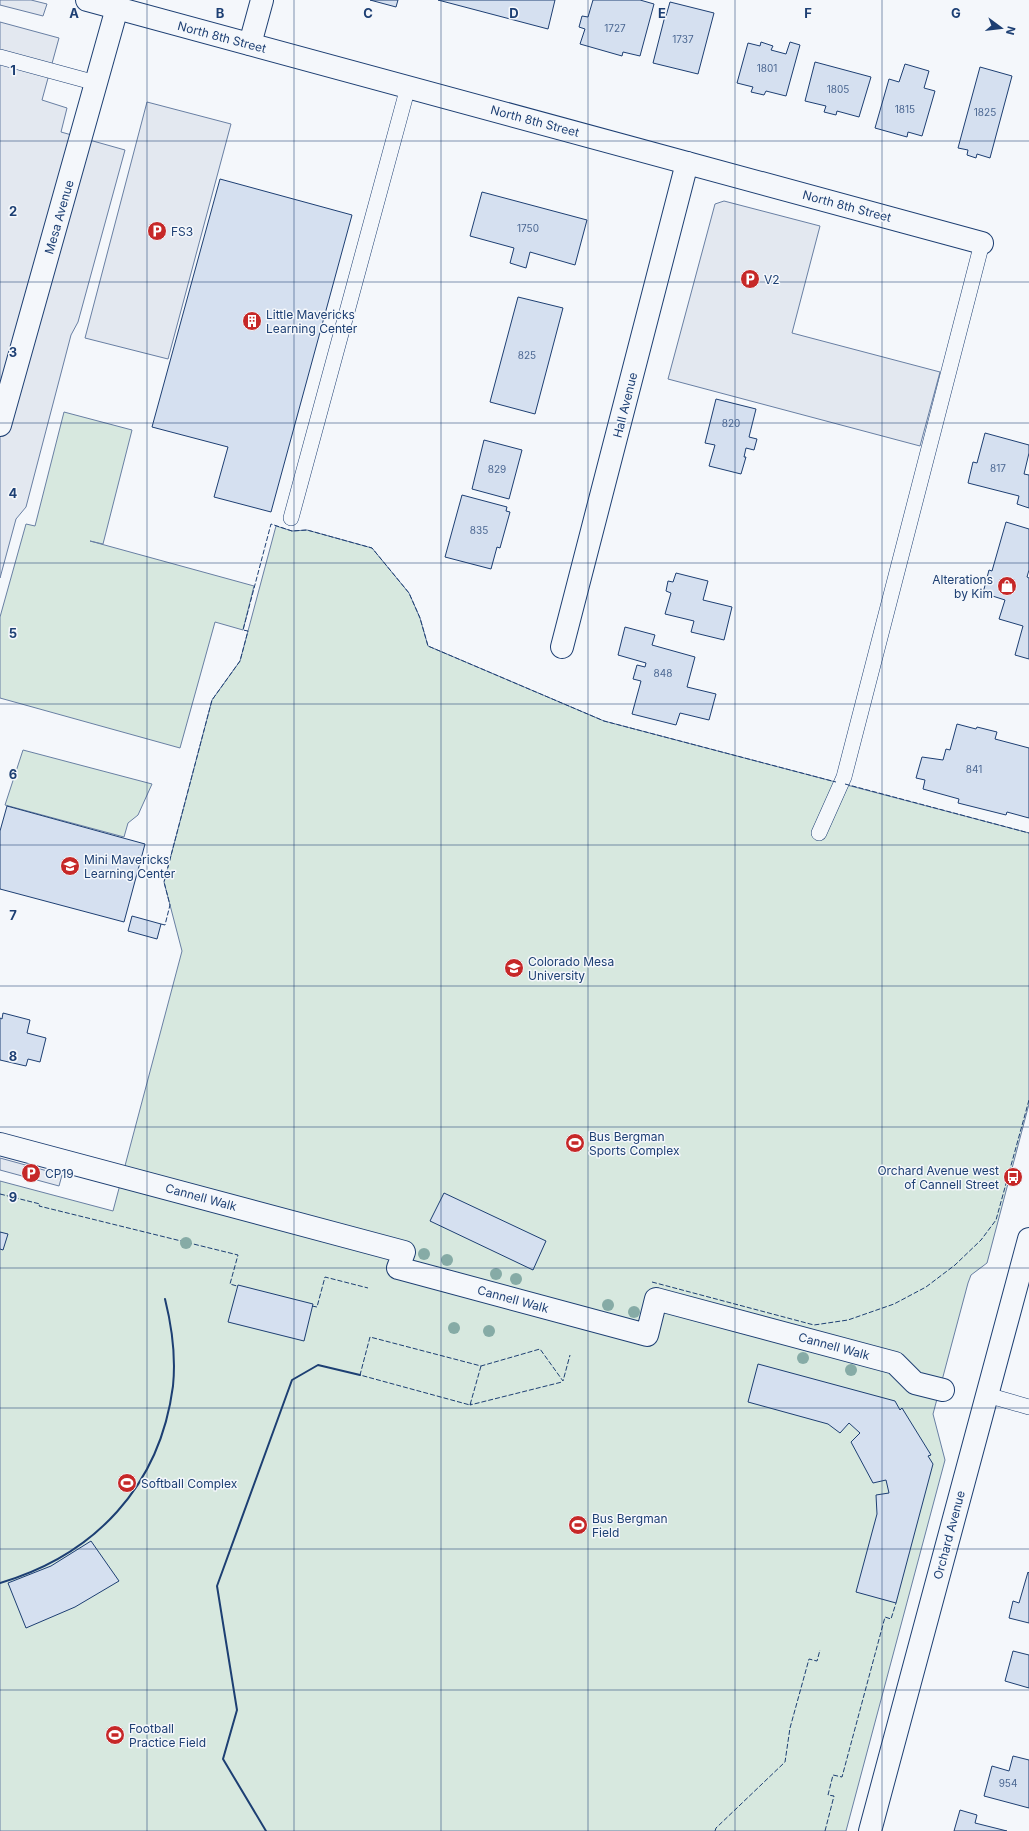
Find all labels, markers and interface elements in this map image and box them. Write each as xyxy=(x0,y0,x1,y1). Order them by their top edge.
text: A xyxy=(69,5,79,21)
text: B xyxy=(216,5,225,21)
text: C xyxy=(363,5,373,21)
text: D xyxy=(509,5,519,21)
text: E xyxy=(658,5,666,21)
text: F xyxy=(804,5,812,21)
text: G xyxy=(951,5,961,21)
north arrow xyxy=(981,8,1021,48)
street label: North 8th Street xyxy=(176,18,268,56)
house number: 1727 xyxy=(604,22,626,34)
text: N xyxy=(1003,25,1019,36)
house number: 1737 xyxy=(672,33,694,45)
text: 1 xyxy=(10,62,16,78)
house number: 1801 xyxy=(757,62,777,74)
house number: 1805 xyxy=(827,83,849,95)
street label: North 8th Street xyxy=(489,102,581,140)
house number: 1815 xyxy=(895,103,915,115)
house number: 1825 xyxy=(974,106,996,118)
street label: Mesa Avenue xyxy=(41,178,77,256)
street label: North 8th Street xyxy=(801,187,893,225)
text: 2 xyxy=(9,203,17,219)
parking icon: FS3 xyxy=(146,220,168,242)
house number: 1750 xyxy=(517,222,539,234)
place label: FS3 xyxy=(171,224,193,239)
parking icon: V2 xyxy=(739,268,761,290)
place label: V2 xyxy=(764,272,780,287)
place label: Little Mavericks Learning Center xyxy=(266,307,358,336)
building icon: Little Mavericks Learning Center xyxy=(241,310,263,332)
text: 3 xyxy=(9,344,17,360)
house number: 825 xyxy=(518,349,536,361)
street label: Hall Avenue xyxy=(610,371,640,439)
house number: 820 xyxy=(722,417,740,429)
house number: 817 xyxy=(990,462,1006,474)
house number: 829 xyxy=(488,463,506,475)
text: 4 xyxy=(9,485,18,501)
house number: 835 xyxy=(470,524,488,536)
place label: Alterations by Kim xyxy=(932,572,993,601)
shop icon: Alterations by Kim xyxy=(996,575,1018,597)
text: 5 xyxy=(9,625,17,641)
house number: 848 xyxy=(654,667,672,679)
house number: 841 xyxy=(966,763,982,775)
text: 6 xyxy=(9,766,17,782)
place label: Mini Mavericks Learning Center xyxy=(84,852,176,881)
school or university icon: Mini Mavericks Learning Center xyxy=(59,855,81,877)
text: 7 xyxy=(9,907,17,923)
place label: Colorado Mesa University xyxy=(528,954,614,983)
school or university icon: Colorado Mesa University xyxy=(503,957,525,979)
text: 8 xyxy=(9,1048,17,1064)
place label: Bus Bergman Sports Complex xyxy=(589,1129,680,1158)
sports icon: Bus Bergman Sports Complex xyxy=(564,1132,586,1154)
parking icon: CP19 xyxy=(20,1162,42,1184)
place label: Orchard Avenue west of Cannell Street xyxy=(877,1163,999,1192)
place label: CP19 xyxy=(45,1166,74,1181)
bus stop icon: Orchard Avenue west of Cannell Street xyxy=(1002,1166,1024,1188)
street label: Cannell Walk xyxy=(164,1180,239,1214)
text: 9 xyxy=(9,1189,17,1205)
street label: Cannell Walk xyxy=(476,1282,551,1316)
street label: Cannell Walk xyxy=(797,1329,872,1363)
sports icon: Softball Complex xyxy=(116,1472,138,1494)
place label: Softball Complex xyxy=(141,1476,238,1491)
street label: Orchard Avenue xyxy=(930,1489,968,1581)
place label: Bus Bergman Field xyxy=(592,1511,668,1540)
sports icon: Bus Bergman Field xyxy=(567,1514,589,1536)
place label: Football Practice Field xyxy=(129,1721,206,1750)
sports icon: Football Practice Field xyxy=(104,1724,126,1746)
house number: 954 xyxy=(999,1777,1017,1789)

